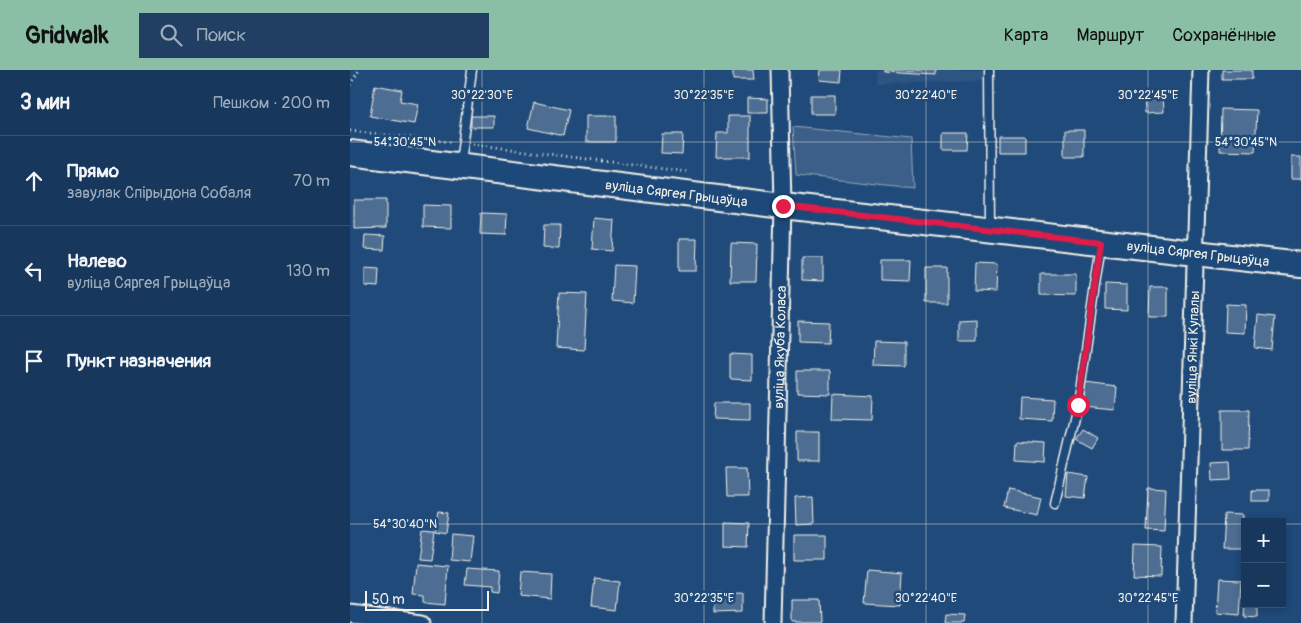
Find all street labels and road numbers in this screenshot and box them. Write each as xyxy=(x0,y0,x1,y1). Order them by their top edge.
street label: вуліца Сяргея Грыцаўца xyxy=(604,176,749,211)
street label: вуліца Сяргея Грыцаўца xyxy=(1126,237,1270,270)
street label: вуліца Якуба Коласа xyxy=(770,285,790,409)
street label: вуліца Янкі Купалы xyxy=(1183,290,1203,404)

